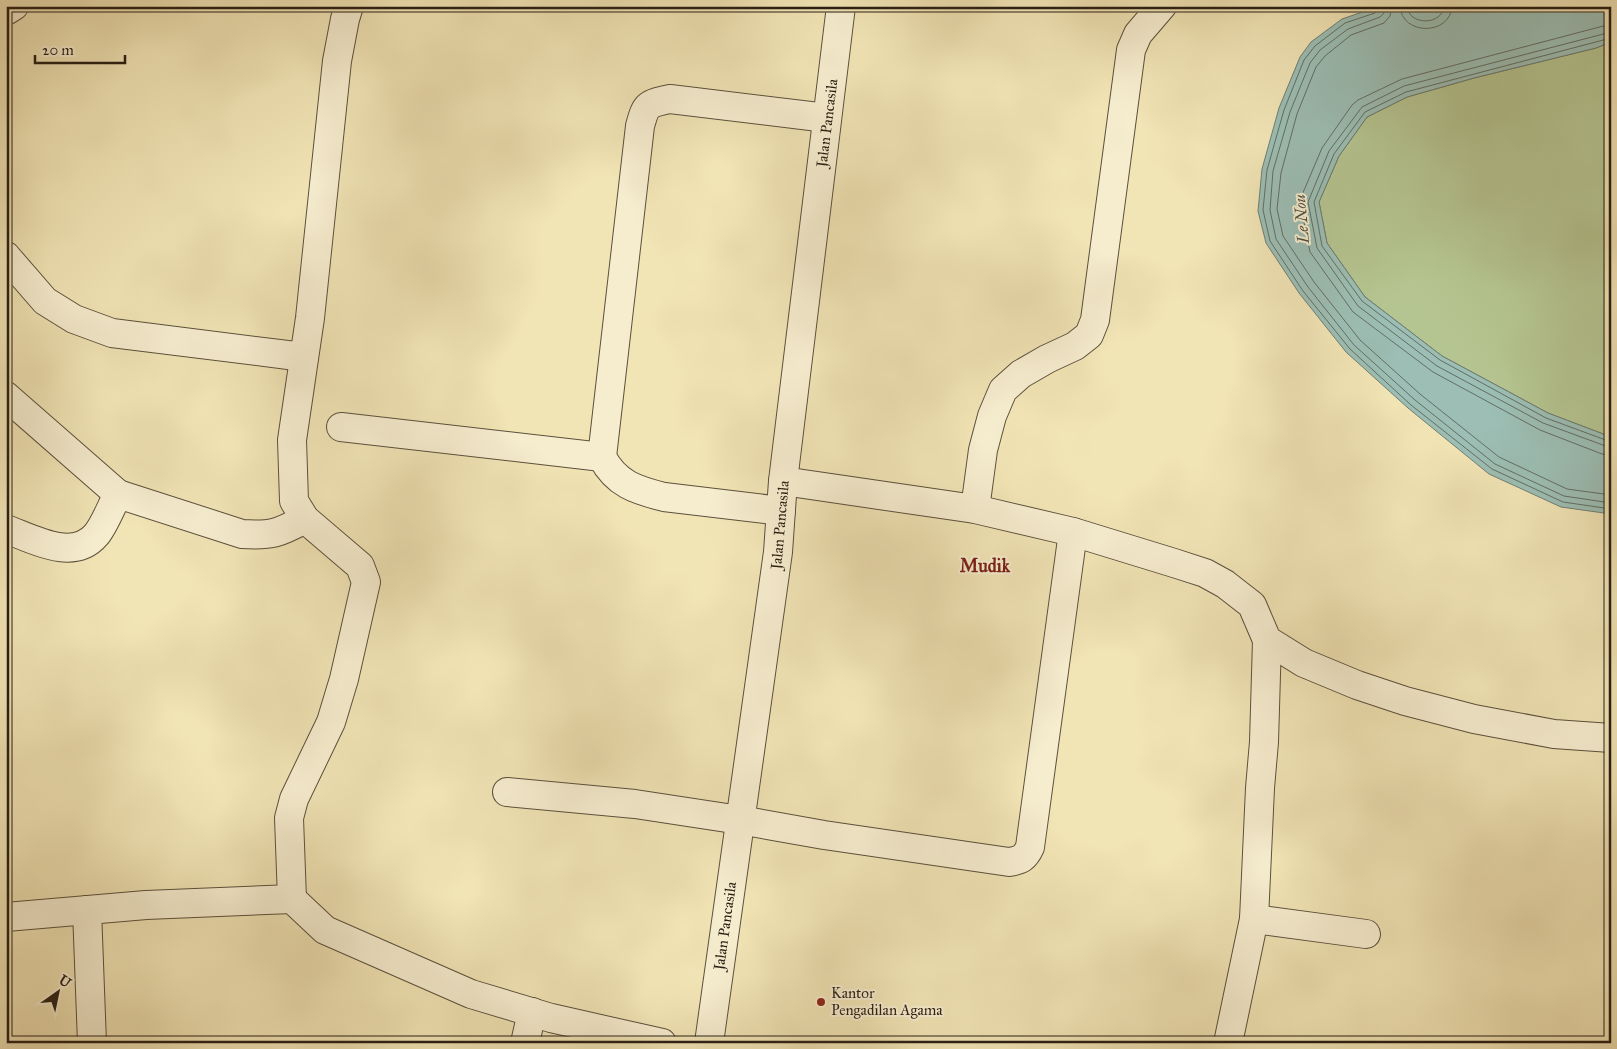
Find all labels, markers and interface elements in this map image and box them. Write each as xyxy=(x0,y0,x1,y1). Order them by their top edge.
scale bar xyxy=(35,32,125,64)
text: 20 m xyxy=(42,41,74,59)
street label: Jalan Pancasila xyxy=(812,77,842,170)
water label: Le Nou xyxy=(1290,194,1313,245)
street label: Jalan Pancasila xyxy=(767,479,794,572)
district label: Mudik xyxy=(960,555,1011,577)
street label: Jalan Pancasila xyxy=(710,880,741,974)
north arrow xyxy=(32,966,82,1016)
text: U xyxy=(56,971,75,992)
place label: Kantor Pengadilan Agama xyxy=(831,984,943,1019)
marker: Kantor Pengadilan Agama xyxy=(815,996,827,1008)

